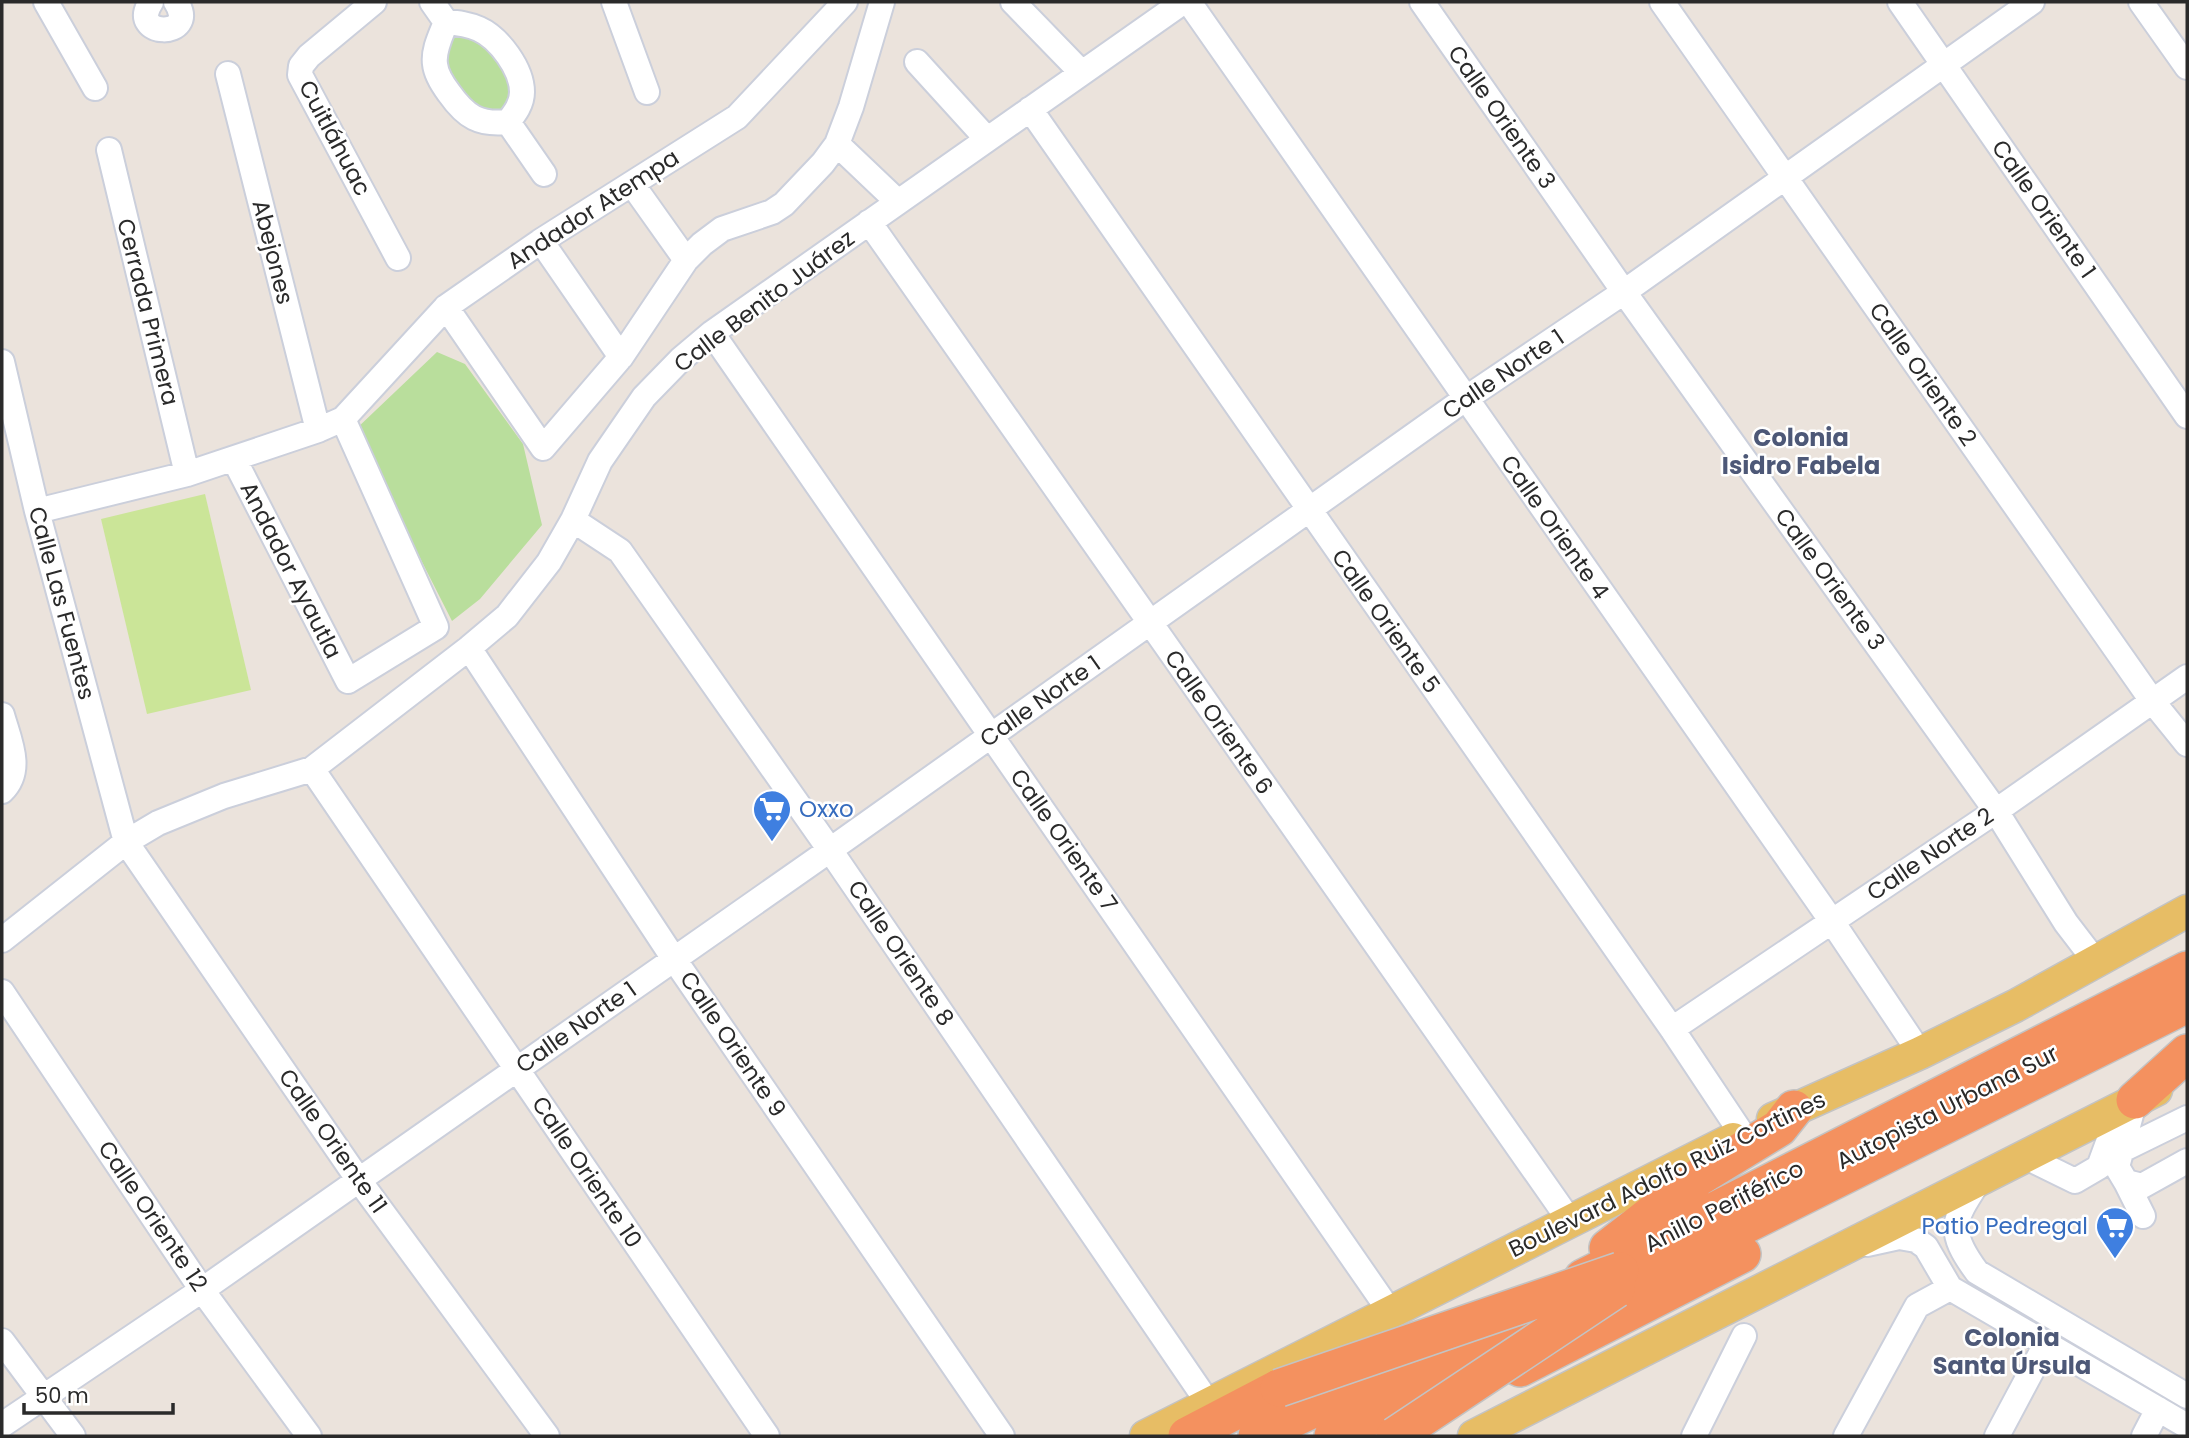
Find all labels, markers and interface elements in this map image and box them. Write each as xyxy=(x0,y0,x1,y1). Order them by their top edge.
street label: Calle Oriente 3 xyxy=(1441,39,1563,195)
street label: Cuitláhuac xyxy=(291,75,379,201)
street label: Calle Oriente 1 xyxy=(1984,133,2104,285)
street label: Andador Atempa xyxy=(501,141,685,277)
street label: Abejones xyxy=(245,196,301,308)
street label: Cerrada Primera xyxy=(109,215,187,409)
street label: Calle Benito Juárez xyxy=(667,222,861,380)
street label: Calle Oriente 2 xyxy=(1862,296,1984,452)
street label: Calle Norte 1 xyxy=(1436,321,1570,427)
district label: Colonia Isidro Fabela xyxy=(1722,421,1880,482)
street label: Calle Oriente 4 xyxy=(1493,448,1617,606)
street label: Andador Ayautla xyxy=(233,476,349,664)
street label: Calle Oriente 3 xyxy=(1767,501,1893,657)
street label: Calle Las Fuentes xyxy=(21,503,103,703)
street label: Calle Oriente 5 xyxy=(1324,542,1448,700)
street label: Calle Oriente 6 xyxy=(1157,643,1281,801)
street label: Calle Norte 1 xyxy=(973,648,1107,754)
street label: Calle Oriente 7 xyxy=(1003,762,1125,918)
supermarket icon: Oxxo xyxy=(751,788,793,843)
place label: Oxxo xyxy=(799,793,854,825)
street label: Calle Norte 2 xyxy=(1860,800,2000,908)
street label: Calle Oriente 8 xyxy=(840,874,962,1032)
street label: Calle Oriente 9 xyxy=(672,965,794,1123)
street label: Calle Norte 1 xyxy=(509,974,643,1080)
street label: Autopista Urbana Sur xyxy=(1831,1037,2063,1177)
street label: Calle Oriente 11 xyxy=(271,1062,395,1220)
street label: Boulevard Adolfo Ruiz Cortines xyxy=(1503,1083,1831,1265)
street label: Calle Oriente 10 xyxy=(524,1090,650,1254)
street label: Calle Oriente 12 xyxy=(91,1134,215,1298)
street label: Anillo Periférico xyxy=(1639,1152,1809,1260)
supermarket icon: Patio Pedregal xyxy=(2094,1205,2136,1260)
place label: Patio Pedregal xyxy=(1922,1210,2088,1242)
district label: Colonia Santa Úrsula xyxy=(1933,1321,2091,1382)
scale bar xyxy=(24,1372,173,1416)
text: 50 m xyxy=(35,1381,89,1410)

